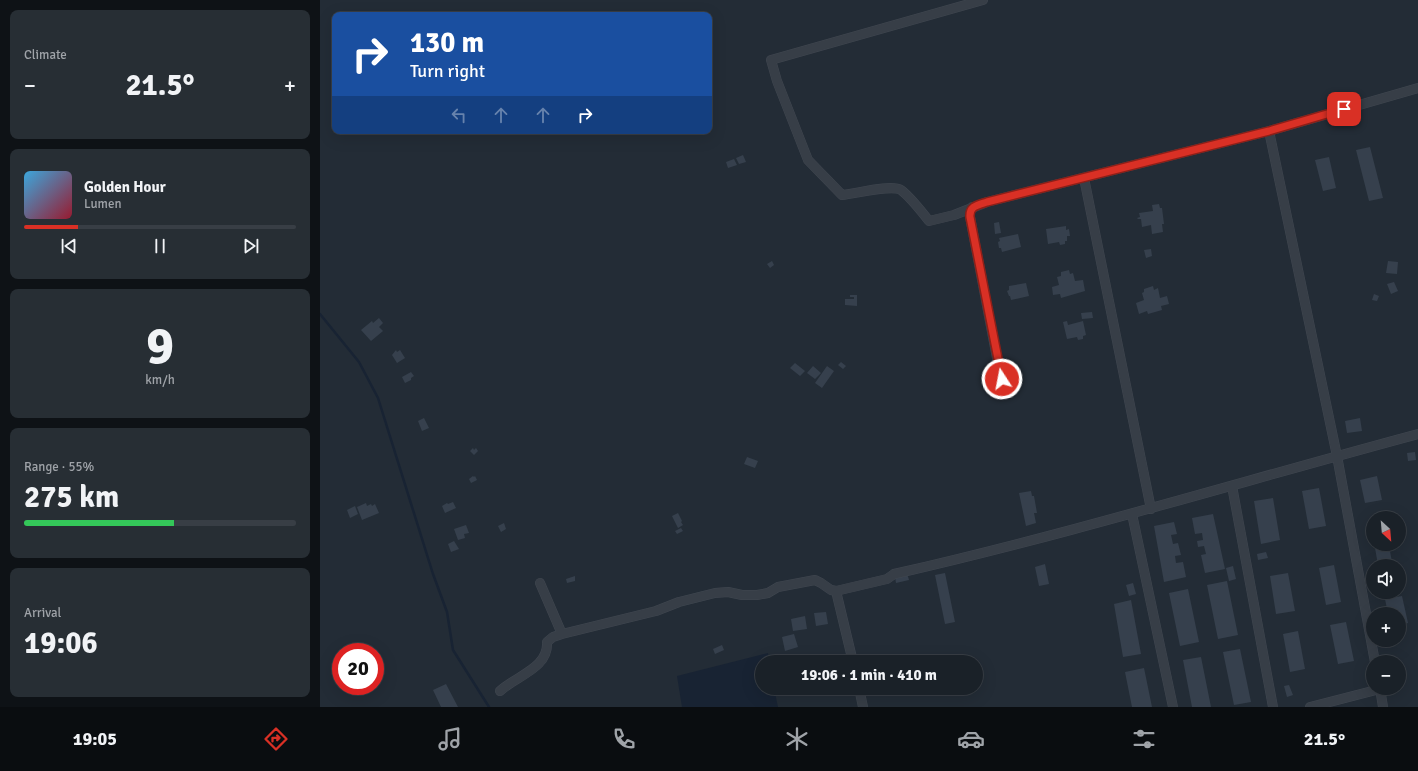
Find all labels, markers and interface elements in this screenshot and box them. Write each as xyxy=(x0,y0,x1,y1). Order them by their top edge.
text: 130 m xyxy=(410,26,484,60)
icon: right xyxy=(344,28,396,80)
text: Climate xyxy=(24,47,67,63)
text: Turn right xyxy=(410,60,485,82)
text: 21.5° xyxy=(125,67,195,104)
text: − xyxy=(24,72,36,99)
text: + xyxy=(284,72,296,99)
pin xyxy=(1327,92,1361,126)
icon: arrive xyxy=(1333,98,1355,120)
icon: left xyxy=(448,104,470,126)
icon: ahead xyxy=(490,104,512,126)
icon: ahead xyxy=(532,104,554,126)
icon: right xyxy=(574,104,596,126)
text: Golden Hour xyxy=(84,178,166,196)
text: Lumen xyxy=(84,196,122,212)
icon: previous xyxy=(58,235,80,257)
icon: pause xyxy=(149,235,171,257)
icon: next xyxy=(240,235,262,257)
text: 9 xyxy=(146,314,174,378)
position arrow xyxy=(981,358,1023,400)
text: km/h xyxy=(145,372,175,388)
text: Range · 55% xyxy=(24,459,94,475)
text: 275 km xyxy=(24,479,119,516)
north arrow xyxy=(1366,511,1406,551)
map controls xyxy=(1366,511,1406,695)
button: sound xyxy=(1366,559,1406,599)
text: Arrival xyxy=(24,605,61,621)
button: + xyxy=(1366,607,1406,647)
text: 19:06 xyxy=(24,625,98,662)
speed limit sign: 20 xyxy=(332,643,384,695)
button: − xyxy=(1366,655,1406,695)
text: 19:06 · 1 min · 410 m xyxy=(801,666,937,684)
icon: directions xyxy=(262,725,290,753)
icon: music xyxy=(436,725,464,753)
icon: phone xyxy=(610,725,638,753)
icon: climate xyxy=(783,725,811,753)
icon: car xyxy=(957,725,985,753)
icon: filters xyxy=(1130,725,1158,753)
text: 19:05 xyxy=(73,728,117,750)
text: 21.5° xyxy=(1304,728,1345,750)

